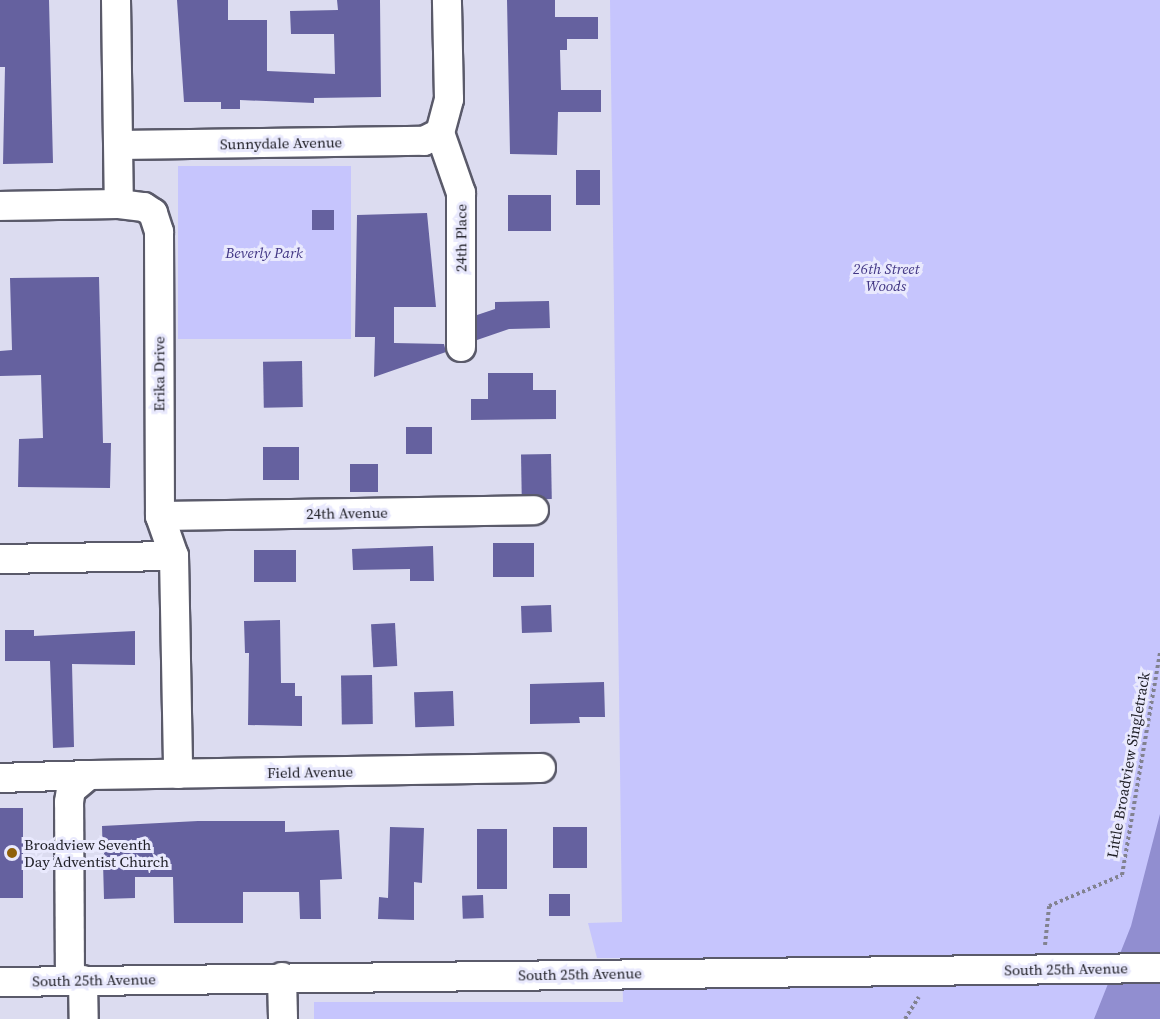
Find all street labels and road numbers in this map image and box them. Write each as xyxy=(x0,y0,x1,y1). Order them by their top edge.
street label: Sunnydale Avenue xyxy=(220,133,342,153)
street label: 24th Place xyxy=(452,204,470,272)
street label: Erika Drive xyxy=(150,336,168,412)
street label: 24th Avenue xyxy=(306,503,388,523)
street label: Little Broadview Singletrack xyxy=(1103,671,1153,859)
street label: Field Avenue xyxy=(267,762,353,782)
street label: South 25th Avenue xyxy=(1004,959,1128,979)
street label: South 25th Avenue xyxy=(518,964,642,984)
street label: South 25th Avenue xyxy=(32,970,156,990)

